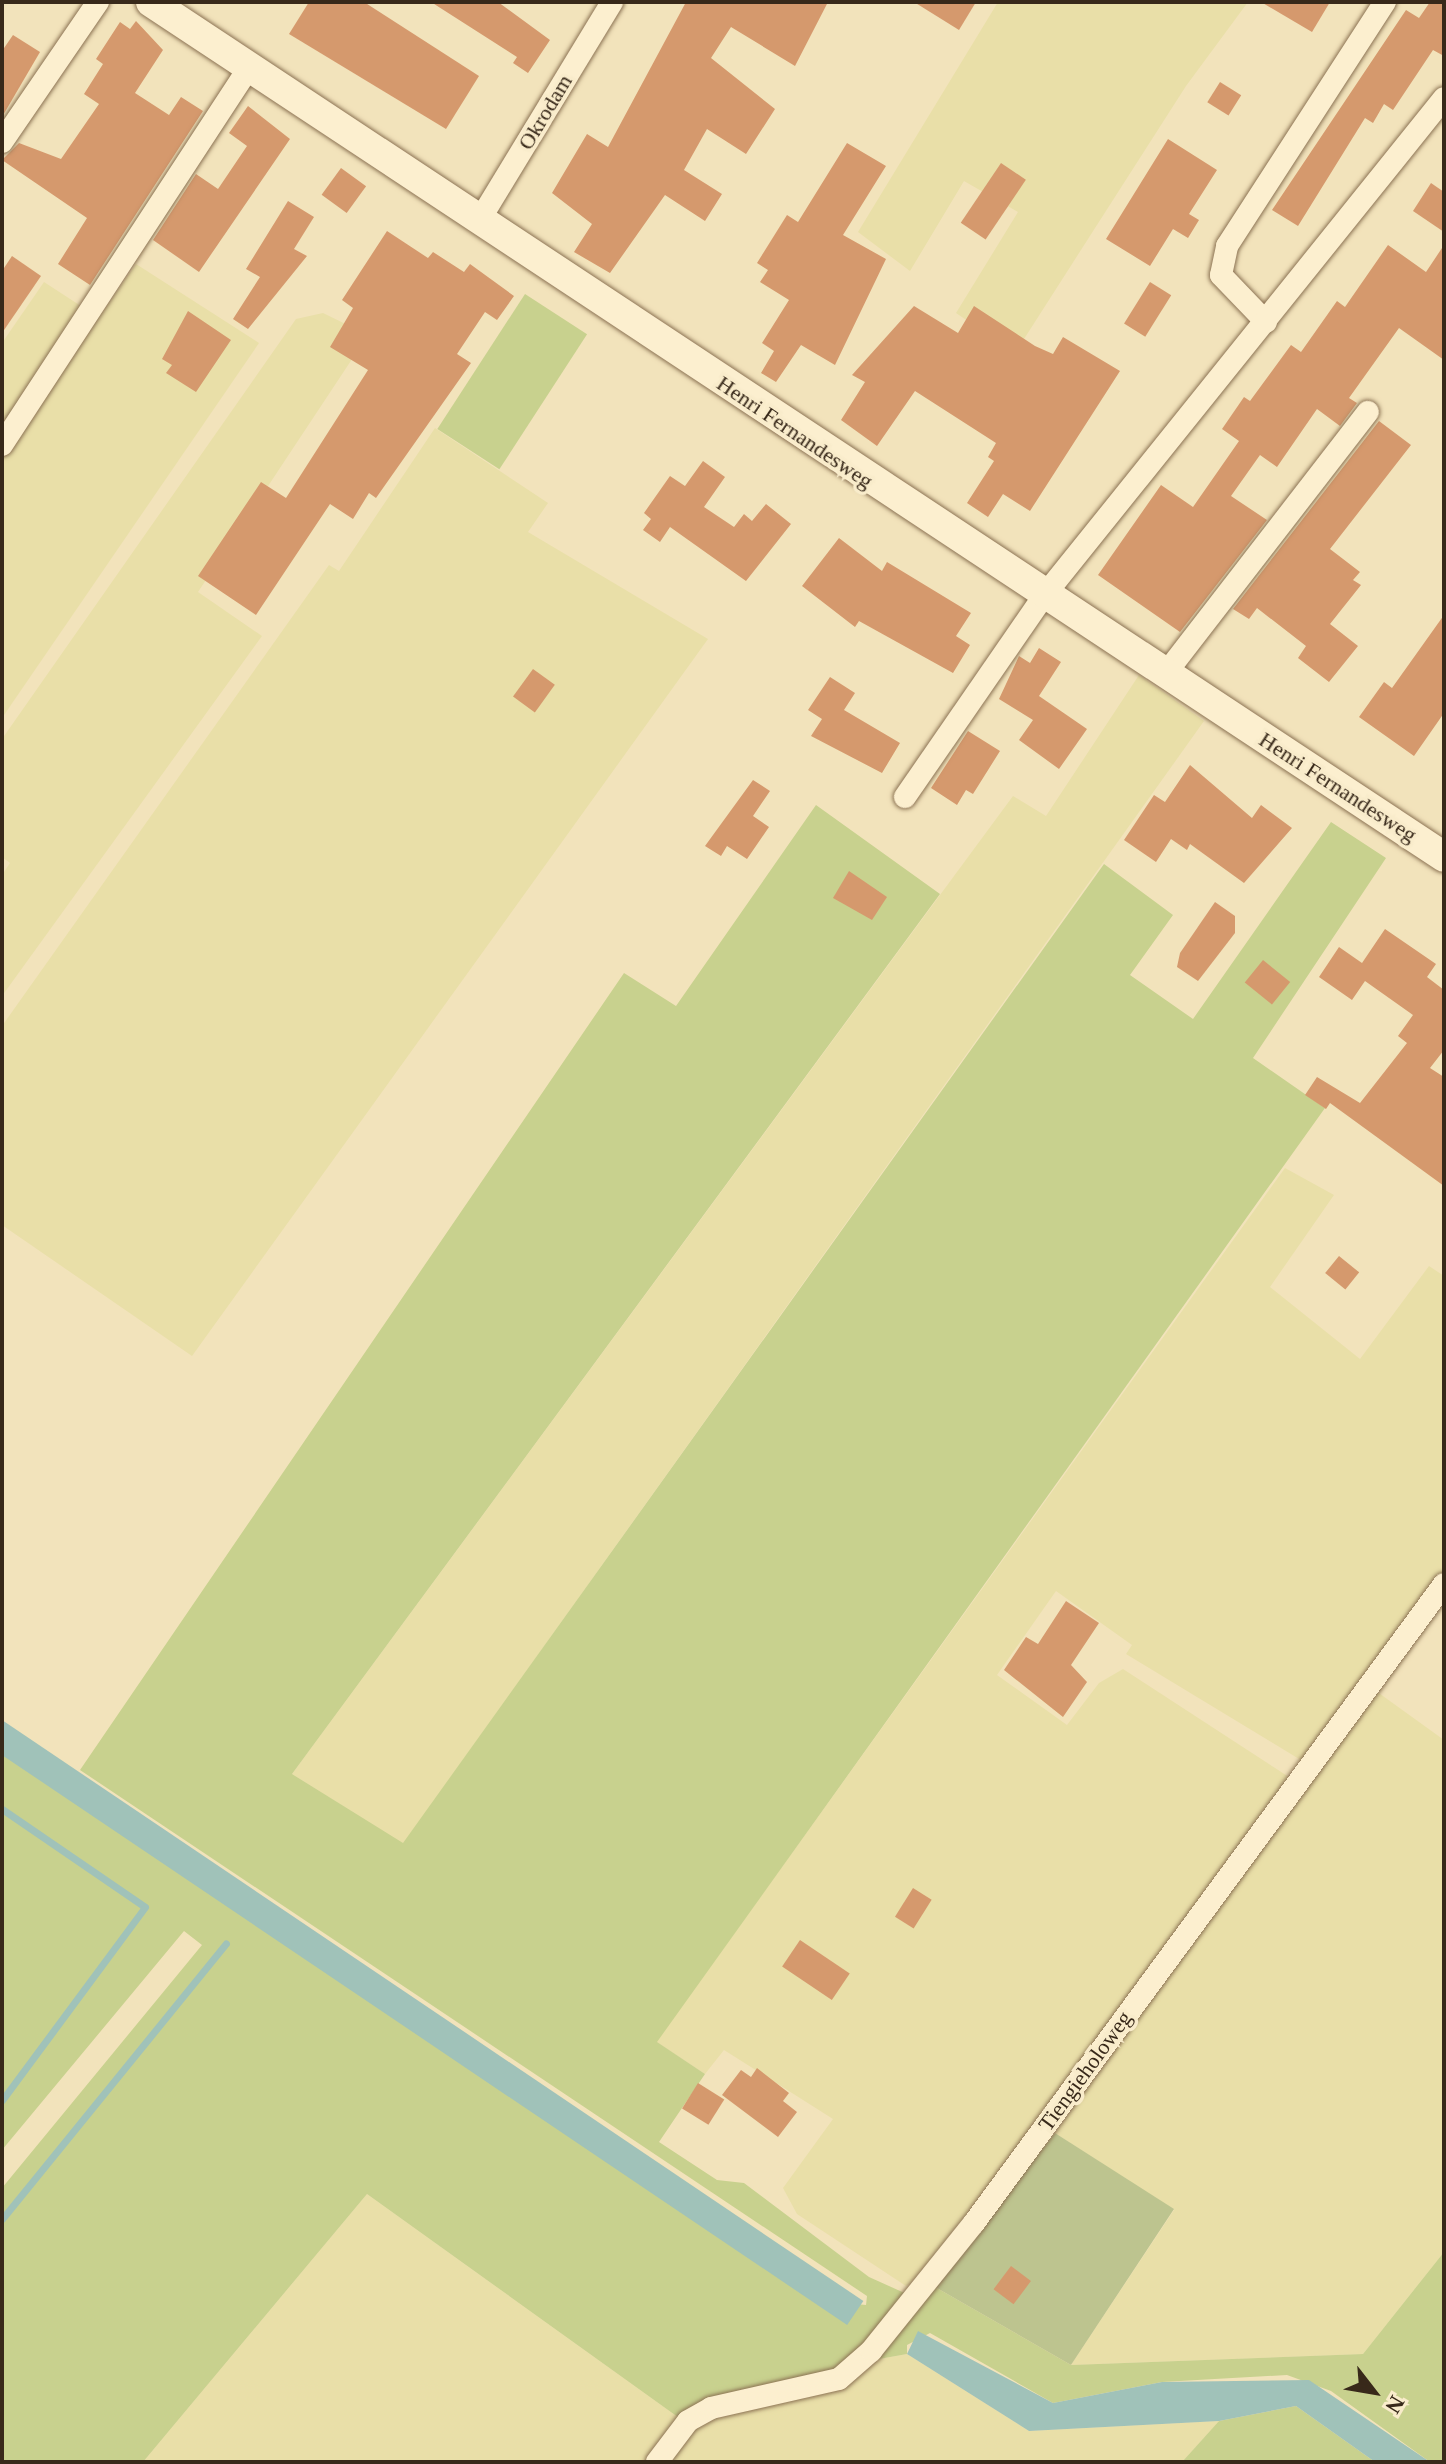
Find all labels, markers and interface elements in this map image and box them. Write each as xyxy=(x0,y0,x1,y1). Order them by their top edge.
street label: Okrodam xyxy=(512,70,578,154)
street label: Henri Fernandesweg xyxy=(712,370,878,494)
street label: Henri Fernandesweg xyxy=(1254,726,1422,848)
street label: Tiengieholoweg xyxy=(1033,2006,1137,2136)
north arrow xyxy=(1334,2352,1414,2432)
text: N xyxy=(1380,2391,1410,2418)

